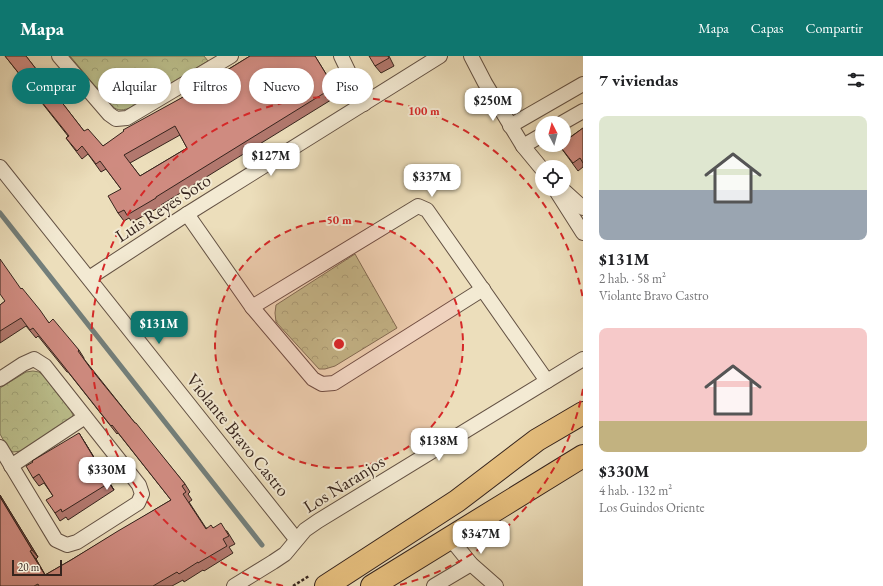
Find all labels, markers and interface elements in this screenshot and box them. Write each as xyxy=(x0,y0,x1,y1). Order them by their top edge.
text: Mapa xyxy=(20,16,64,41)
text: Mapa xyxy=(698,19,729,37)
text: Capas xyxy=(751,19,783,37)
text: Compartir xyxy=(805,19,863,37)
chip: Comprar xyxy=(12,68,90,104)
chip: Alquilar xyxy=(98,68,171,104)
chip: Filtros xyxy=(179,68,241,104)
chip: Nuevo xyxy=(249,68,314,104)
chip: Piso xyxy=(322,68,373,104)
text: 7 viviendas xyxy=(599,69,678,91)
icon: filters xyxy=(845,69,867,91)
pin: $250M xyxy=(465,88,521,122)
text: $250M xyxy=(474,92,512,109)
text: 100 m xyxy=(408,103,440,119)
north arrow xyxy=(535,116,571,152)
map controls xyxy=(535,116,571,196)
icon: home xyxy=(697,142,769,214)
pin: $127M xyxy=(243,143,299,177)
text: $127M xyxy=(252,147,290,164)
button: locate xyxy=(535,160,571,196)
pin: $337M xyxy=(404,164,460,198)
street label: Luis Reyes Soto xyxy=(111,168,215,247)
text: $337M xyxy=(413,168,451,185)
text: 50 m xyxy=(326,212,352,228)
text: $131M xyxy=(599,248,649,270)
text: 2 hab. · 58 m² xyxy=(599,270,666,287)
text: Violante Bravo Castro xyxy=(599,287,709,304)
pin: $131M xyxy=(131,311,187,345)
text: $131M xyxy=(140,315,178,332)
centre of rings xyxy=(332,337,346,351)
icon: home xyxy=(697,354,769,426)
street label: Violante Bravo Castro xyxy=(182,368,295,501)
pin: $138M xyxy=(411,428,467,462)
text: $138M xyxy=(420,432,458,449)
street label: Los Naranjos xyxy=(299,449,389,518)
pin: $330M xyxy=(79,457,135,491)
text: $330M xyxy=(599,460,649,482)
text: $330M xyxy=(88,461,126,478)
text: 4 hab. · 132 m² xyxy=(599,482,672,499)
text: Los Guindos Oriente xyxy=(599,499,705,516)
pin: $347M xyxy=(453,521,509,555)
text: $347M xyxy=(462,525,500,542)
scale bar xyxy=(12,558,62,577)
text: 20 m xyxy=(18,560,39,574)

